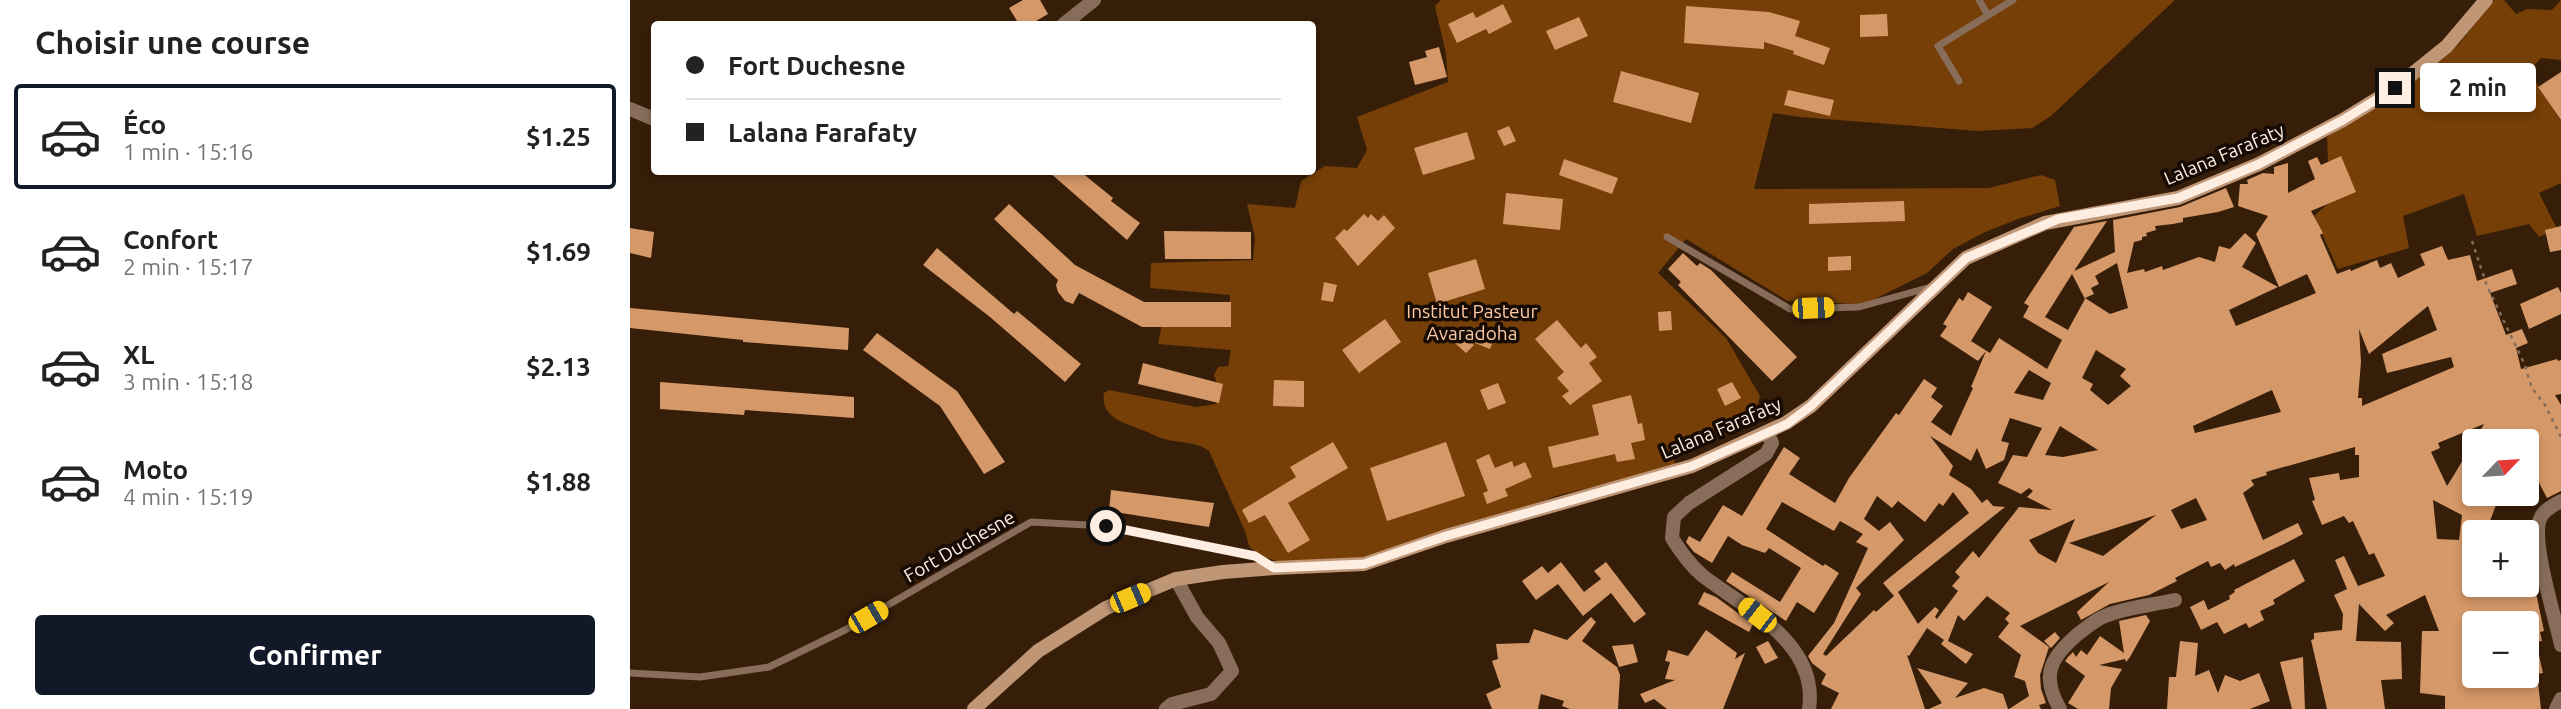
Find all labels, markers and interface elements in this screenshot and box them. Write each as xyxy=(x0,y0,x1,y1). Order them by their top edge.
text: Choisir une course xyxy=(35,24,310,60)
text: Fort Duchesne xyxy=(728,51,906,80)
callout: 2 min xyxy=(2420,64,2535,112)
route end xyxy=(2379,72,2411,104)
text: 2 min xyxy=(2449,75,2507,100)
icon: car xyxy=(39,105,102,168)
text: Éco xyxy=(123,110,166,139)
text: Lalana Farafaty xyxy=(728,118,917,147)
street label: Lalana Farafaty xyxy=(2160,119,2288,189)
text: $1.25 xyxy=(526,122,591,151)
text: 1 min · 15:16 xyxy=(123,139,254,164)
icon: car xyxy=(39,220,102,283)
text: Confort xyxy=(123,225,218,254)
text: $1.69 xyxy=(526,237,591,266)
text: 2 min · 15:17 xyxy=(123,254,254,279)
car xyxy=(1792,297,1835,319)
park label: Institut Pasteur Avaradoha xyxy=(1406,300,1538,344)
icon: car xyxy=(39,335,102,398)
text: XL xyxy=(123,340,154,369)
text: $2.13 xyxy=(526,352,591,381)
text: 3 min · 15:18 xyxy=(123,369,254,394)
street label: Lalana Farafaty xyxy=(1657,393,1785,463)
north arrow xyxy=(2462,429,2539,506)
map controls xyxy=(2462,429,2539,688)
icon: car xyxy=(39,450,102,513)
text: Moto xyxy=(123,455,188,484)
text: $1.88 xyxy=(526,467,591,496)
text: 4 min · 15:19 xyxy=(123,484,254,509)
street label: Fort Duchesne xyxy=(900,505,1018,587)
route start xyxy=(1090,510,1122,542)
button: + xyxy=(2462,520,2539,597)
car xyxy=(1107,580,1154,616)
car xyxy=(1734,594,1781,636)
car xyxy=(845,597,892,637)
button: − xyxy=(2462,611,2539,688)
button: Confirmer xyxy=(35,615,595,695)

